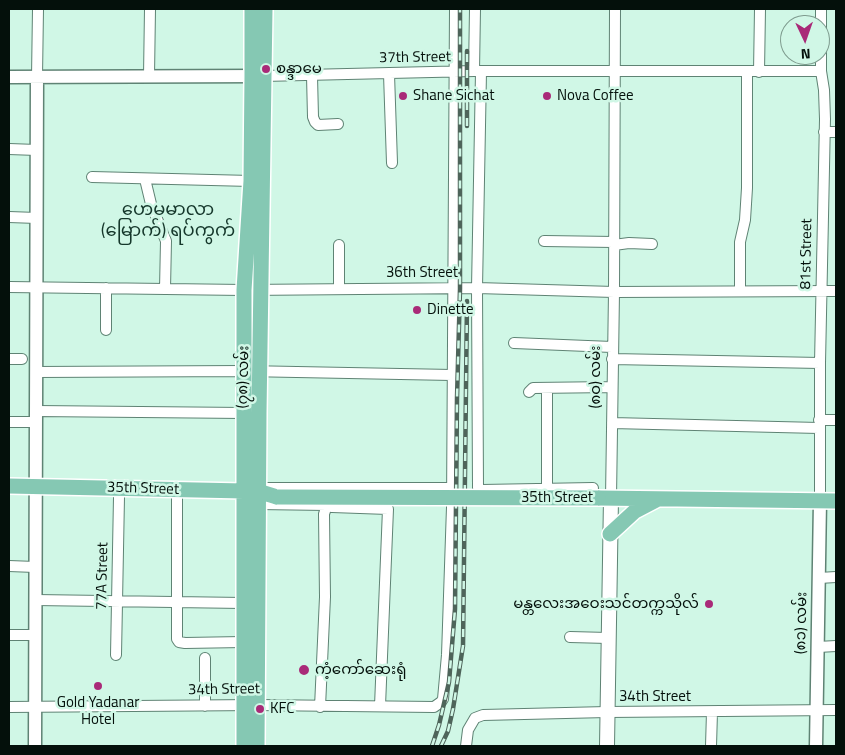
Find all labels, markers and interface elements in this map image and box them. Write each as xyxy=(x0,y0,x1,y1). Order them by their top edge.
north arrow xyxy=(780,15,830,65)
text: N xyxy=(800,44,811,65)
street label: 37th Street xyxy=(379,48,451,68)
place label: စန္ဒာမေ xyxy=(276,60,322,78)
marker: စန္ဒာမေ xyxy=(260,63,272,75)
place label: Shane Sichat xyxy=(413,87,494,105)
place label: Nova Coffee xyxy=(557,87,634,105)
marker: Shane Sichat xyxy=(397,90,409,102)
marker: Nova Coffee xyxy=(541,90,553,102)
district label: ဟေမမာလာ (မြောက်) ရပ်ကွက် xyxy=(101,200,235,242)
street label: 81st Street xyxy=(797,218,817,290)
street label: 36th Street xyxy=(386,264,458,282)
place label: Dinette xyxy=(427,301,474,319)
marker: Dinette xyxy=(411,304,423,316)
street label: (၇၈) လမ်း xyxy=(234,345,254,409)
street label: (၈၀) လမ်း xyxy=(587,346,605,408)
street label: 35th Street xyxy=(107,479,179,499)
street label: 35th Street xyxy=(521,489,593,507)
street label: 77A Street xyxy=(93,542,113,610)
street label: (၈၁) လမ်း xyxy=(792,592,812,654)
place label: မန္တလေးအဝေးသင်တက္ကသိုလ် xyxy=(513,595,699,613)
marker: မန္တလေးအဝေးသင်တက္ကသိုလ် xyxy=(703,598,715,610)
place label: ကံ့ကော်ဆေးရုံ xyxy=(315,661,406,679)
marker: ကံ့ကော်ဆေးရုံ xyxy=(297,663,311,677)
marker: Gold Yadanar Hotel xyxy=(92,680,104,692)
street label: 34th Street xyxy=(188,680,260,700)
street label: 34th Street xyxy=(619,688,691,706)
place label: Gold Yadanar Hotel xyxy=(57,694,139,729)
place label: KFC xyxy=(270,700,294,718)
marker: KFC xyxy=(254,703,266,715)

